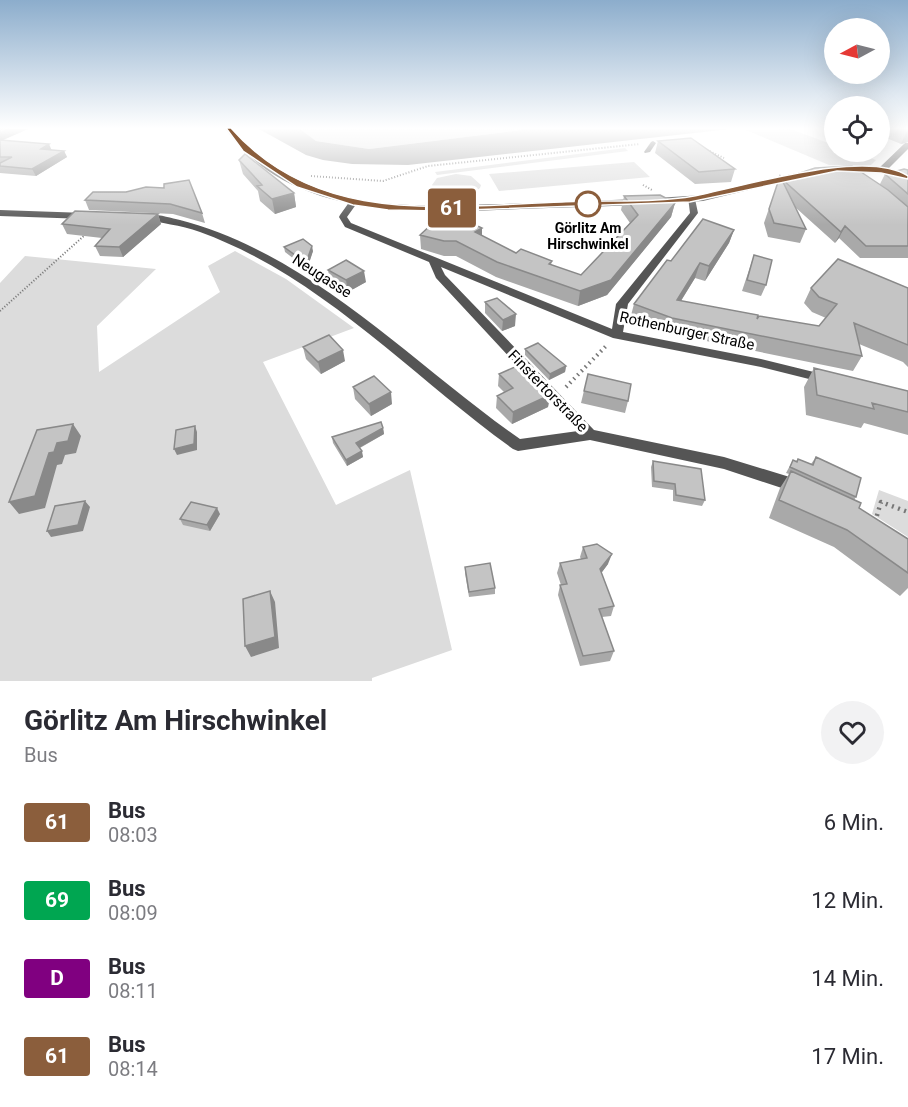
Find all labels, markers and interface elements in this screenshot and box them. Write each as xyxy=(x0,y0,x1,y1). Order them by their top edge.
north arrow xyxy=(824,18,890,84)
map controls xyxy=(824,18,890,162)
button: locate xyxy=(824,96,890,162)
line badge: 61 xyxy=(425,188,479,228)
marker: Görlitz Am Hirschwinkel xyxy=(575,191,601,217)
text: 61 xyxy=(440,196,464,220)
place label: Görlitz Am Hirschwinkel xyxy=(547,220,629,252)
street label: Neugasse xyxy=(289,250,355,302)
street label: Rothenburger Straße xyxy=(618,308,756,354)
street label: Finstertorstraße xyxy=(504,346,592,436)
button: heart xyxy=(821,701,884,764)
text: Görlitz Am Hirschwinkel xyxy=(24,704,327,737)
text: Bus xyxy=(24,743,58,767)
text: Bus xyxy=(108,798,146,823)
text: 61 xyxy=(45,810,69,834)
text: 6 Min. xyxy=(824,810,884,835)
text: 08:03 xyxy=(108,823,158,847)
text: Bus xyxy=(108,876,146,901)
text: 69 xyxy=(45,888,69,912)
text: 12 Min. xyxy=(811,888,884,913)
text: 08:09 xyxy=(108,901,158,925)
text: Bus xyxy=(108,954,146,979)
text: D xyxy=(50,966,64,990)
text: 14 Min. xyxy=(811,966,884,991)
text: 08:11 xyxy=(108,979,158,1003)
text: Bus xyxy=(108,1032,146,1057)
text: 61 xyxy=(45,1044,69,1068)
text: 17 Min. xyxy=(811,1044,884,1069)
text: 08:14 xyxy=(108,1057,158,1081)

